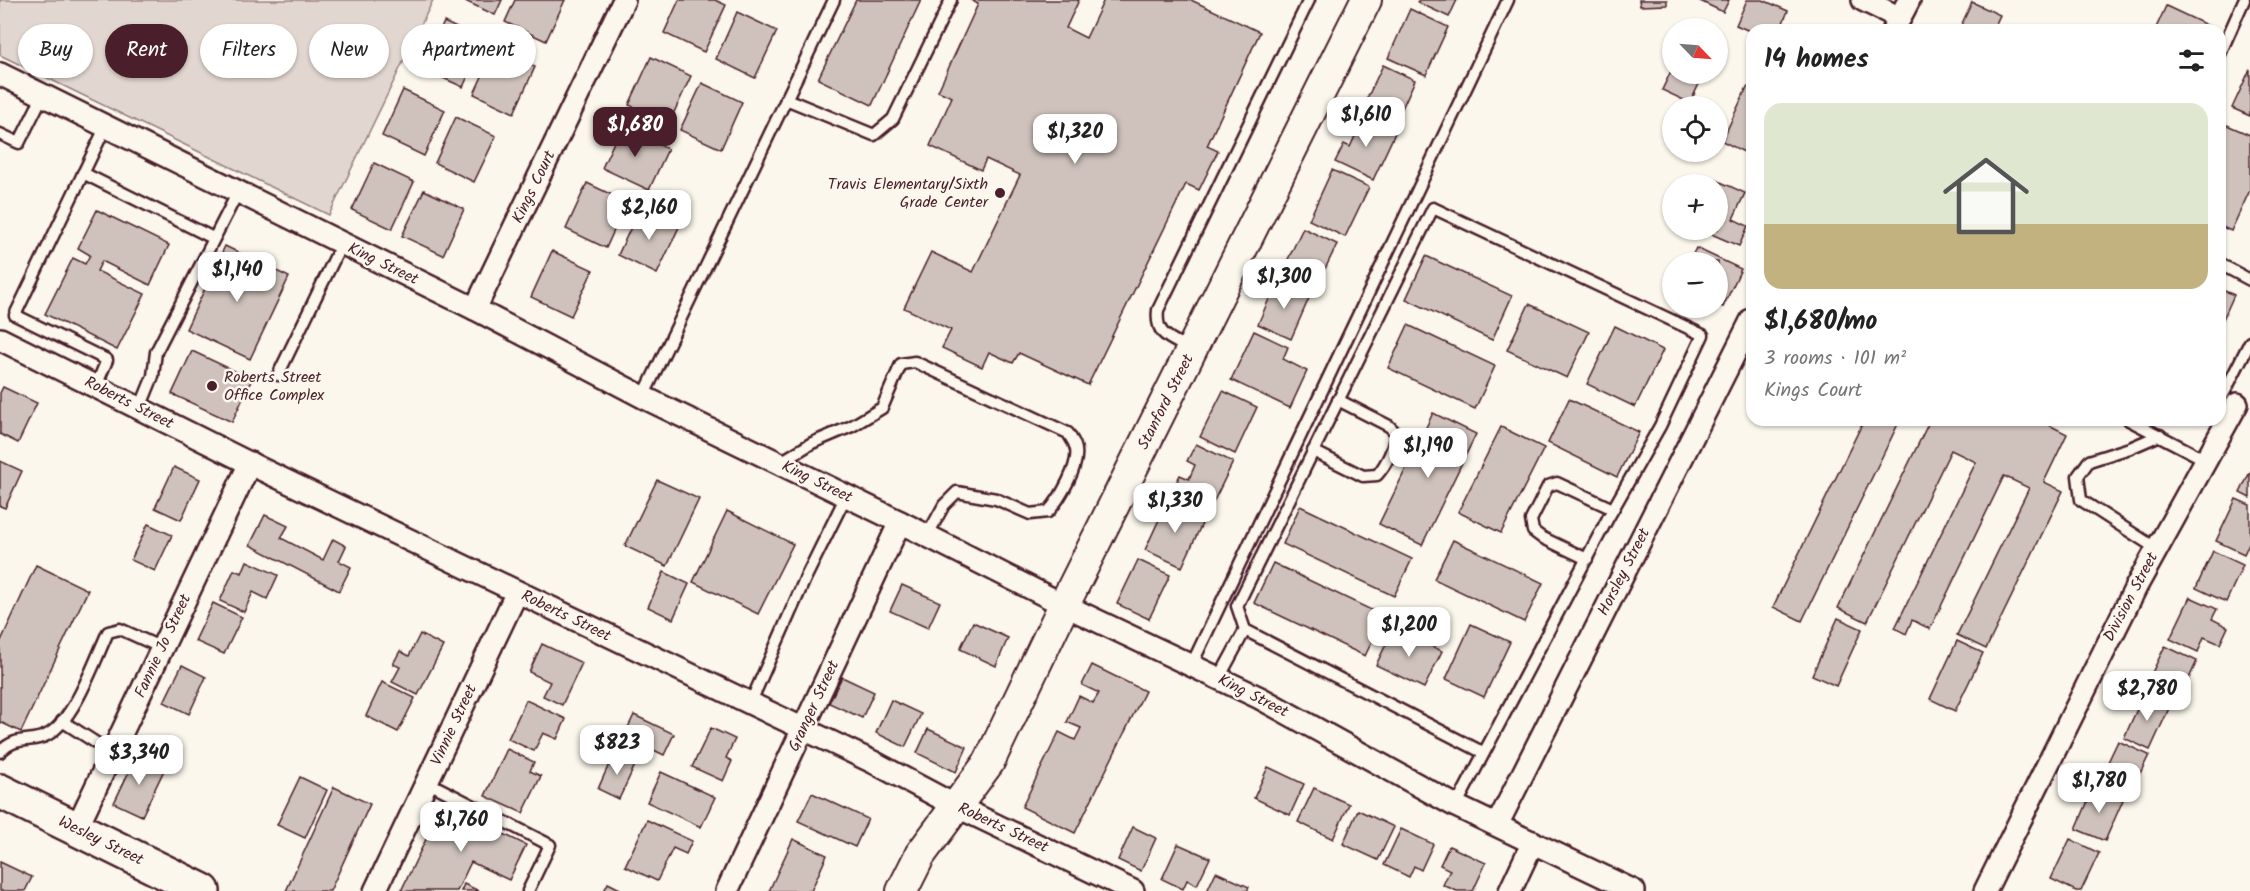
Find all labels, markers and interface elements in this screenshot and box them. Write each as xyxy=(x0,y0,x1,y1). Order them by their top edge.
north arrow xyxy=(1662,18,1728,84)
map controls xyxy=(1662,18,1728,318)
chip: Buy xyxy=(18,24,93,78)
chip: Rent xyxy=(105,24,188,78)
chip: Filters xyxy=(200,24,297,78)
chip: New xyxy=(309,24,389,78)
chip: Apartment xyxy=(401,24,536,78)
text: 14 homes xyxy=(1764,39,1869,81)
icon: filters xyxy=(2175,44,2208,77)
button: locate xyxy=(1662,96,1728,162)
pin: $1,610 xyxy=(1317,97,1415,148)
text: $1,610 xyxy=(1341,100,1391,132)
pin: $1,680 xyxy=(586,107,684,158)
text: $1,680 xyxy=(607,110,663,142)
pin: $1,320 xyxy=(1026,114,1124,165)
text: $1,320 xyxy=(1047,117,1103,149)
icon: home xyxy=(1932,142,2040,250)
street label: Kings Court xyxy=(506,145,563,228)
place label: Travis Elementary/Sixth Grade Center xyxy=(828,172,990,215)
button: + xyxy=(1662,174,1728,240)
marker: Travis Elementary/Sixth Grade Center xyxy=(993,186,1007,200)
pin: $2,160 xyxy=(600,190,698,241)
text: $2,160 xyxy=(621,193,677,225)
street label: King Street xyxy=(343,236,424,292)
pin: $1,140 xyxy=(188,252,286,303)
button: − xyxy=(1662,252,1728,318)
text: $1,140 xyxy=(212,255,262,287)
pin: $1,300 xyxy=(1235,259,1333,310)
text: $1,300 xyxy=(1257,262,1311,294)
text: $1,680/mo xyxy=(1764,301,1877,343)
text: 3 rooms · 101 m² xyxy=(1764,343,1906,375)
street label: Stanford Street xyxy=(1131,349,1201,454)
place label: Roberts Street Office Complex xyxy=(224,365,325,408)
street label: Roberts Street xyxy=(80,370,179,437)
text: Kings Court xyxy=(1764,375,1862,407)
marker: Roberts Street Office Complex xyxy=(205,379,219,393)
pin: $1,190 xyxy=(1379,428,1477,479)
text: $1,190 xyxy=(1403,431,1453,463)
street label: King Street xyxy=(777,454,858,510)
pin: $1,330 xyxy=(1126,483,1224,534)
text: $1,330 xyxy=(1147,486,1203,518)
street label: Horsley Street xyxy=(1591,523,1657,620)
street label: Division Street xyxy=(2097,547,2165,646)
street label: Roberts Street xyxy=(517,583,616,649)
street label: Fannie Jo Street xyxy=(128,589,198,702)
pin: $1,200 xyxy=(1360,607,1458,658)
text: $1,200 xyxy=(1381,610,1437,642)
street label: Granger Street xyxy=(782,655,846,756)
street label: King Street xyxy=(1213,668,1293,725)
pin: $2,780 xyxy=(2098,671,2196,722)
text: $2,780 xyxy=(2117,674,2177,706)
street label: Vinnie Street xyxy=(424,679,484,770)
pin: $823 xyxy=(581,725,653,776)
text: $823 xyxy=(594,728,640,760)
pin: $3,340 xyxy=(90,735,188,786)
text: $3,340 xyxy=(109,738,169,770)
pin: $1,780 xyxy=(2050,763,2148,814)
text: $1,780 xyxy=(2072,766,2126,798)
street label: Roberts Street xyxy=(954,796,1053,860)
pin: $1,760 xyxy=(412,802,510,853)
text: $1,760 xyxy=(434,805,488,837)
street label: Wesley Street xyxy=(54,810,149,873)

